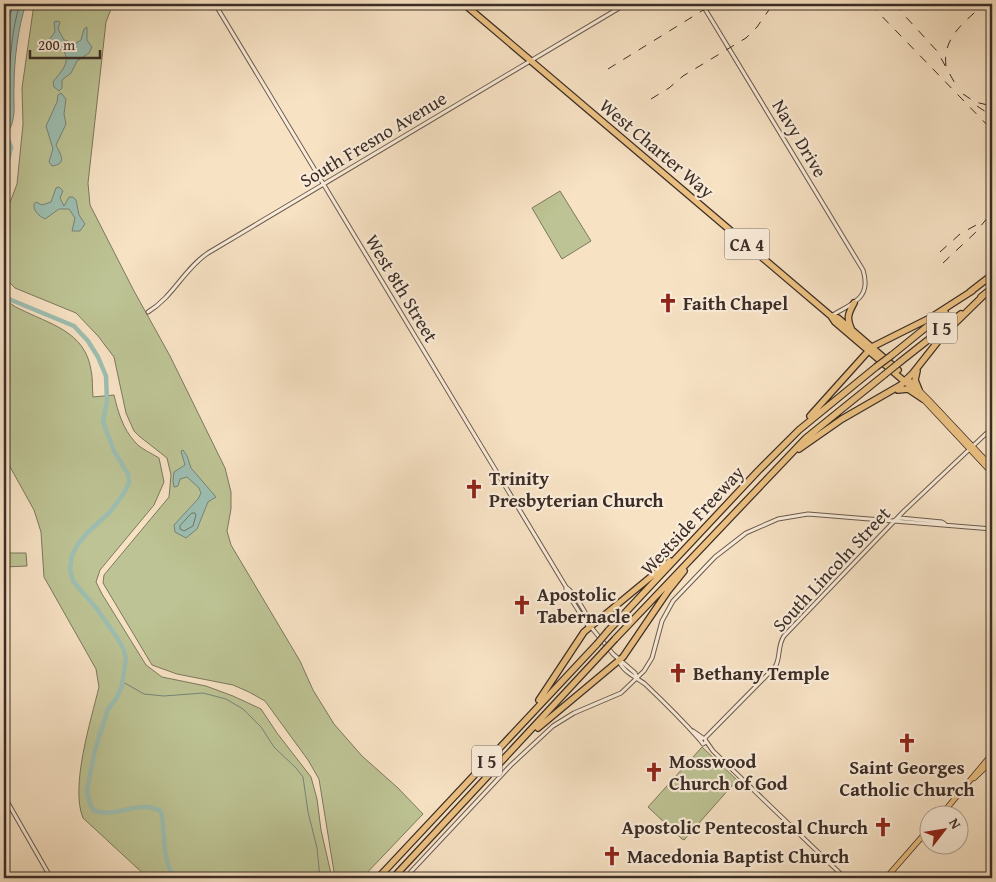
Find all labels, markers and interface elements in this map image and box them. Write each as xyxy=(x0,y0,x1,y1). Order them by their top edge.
scale bar xyxy=(30,28,100,60)
text: 200 m xyxy=(38,34,76,55)
street label: South Fresno Avenue xyxy=(294,84,452,194)
street label: West Charter Way xyxy=(594,92,721,205)
street label: Navy Drive xyxy=(766,94,834,183)
road number: CA 4 xyxy=(724,228,770,260)
street label: West 8th Street xyxy=(359,229,445,348)
place label: Faith Chapel xyxy=(683,289,788,317)
church icon: Faith Chapel xyxy=(657,292,679,314)
road number: I 5 xyxy=(927,312,957,343)
street label: Westside Freeway xyxy=(634,459,751,581)
place label: Trinity Presbyterian Church xyxy=(489,464,664,514)
church icon: Trinity Presbyterian Church xyxy=(463,478,485,500)
street label: South Lincoln Street xyxy=(765,500,897,638)
place label: Apostolic Tabernacle xyxy=(537,580,630,630)
church icon: Apostolic Tabernacle xyxy=(511,594,533,616)
place label: Bethany Temple xyxy=(693,659,830,687)
church icon: Bethany Temple xyxy=(667,662,689,684)
church icon: Saint Georges Catholic Church xyxy=(896,732,918,754)
road number: I 5 xyxy=(472,746,502,776)
place label: Mosswood Church of God xyxy=(669,747,788,797)
place label: Saint Georges Catholic Church xyxy=(840,753,975,803)
church icon: Mosswood Church of God xyxy=(643,761,665,783)
north arrow xyxy=(918,804,968,854)
place label: Apostolic Pentecostal Church xyxy=(622,813,869,841)
text: N xyxy=(944,814,966,833)
church icon: Apostolic Pentecostal Church xyxy=(872,816,894,838)
place label: Macedonia Baptist Church xyxy=(627,842,850,870)
church icon: Macedonia Baptist Church xyxy=(601,845,623,867)

